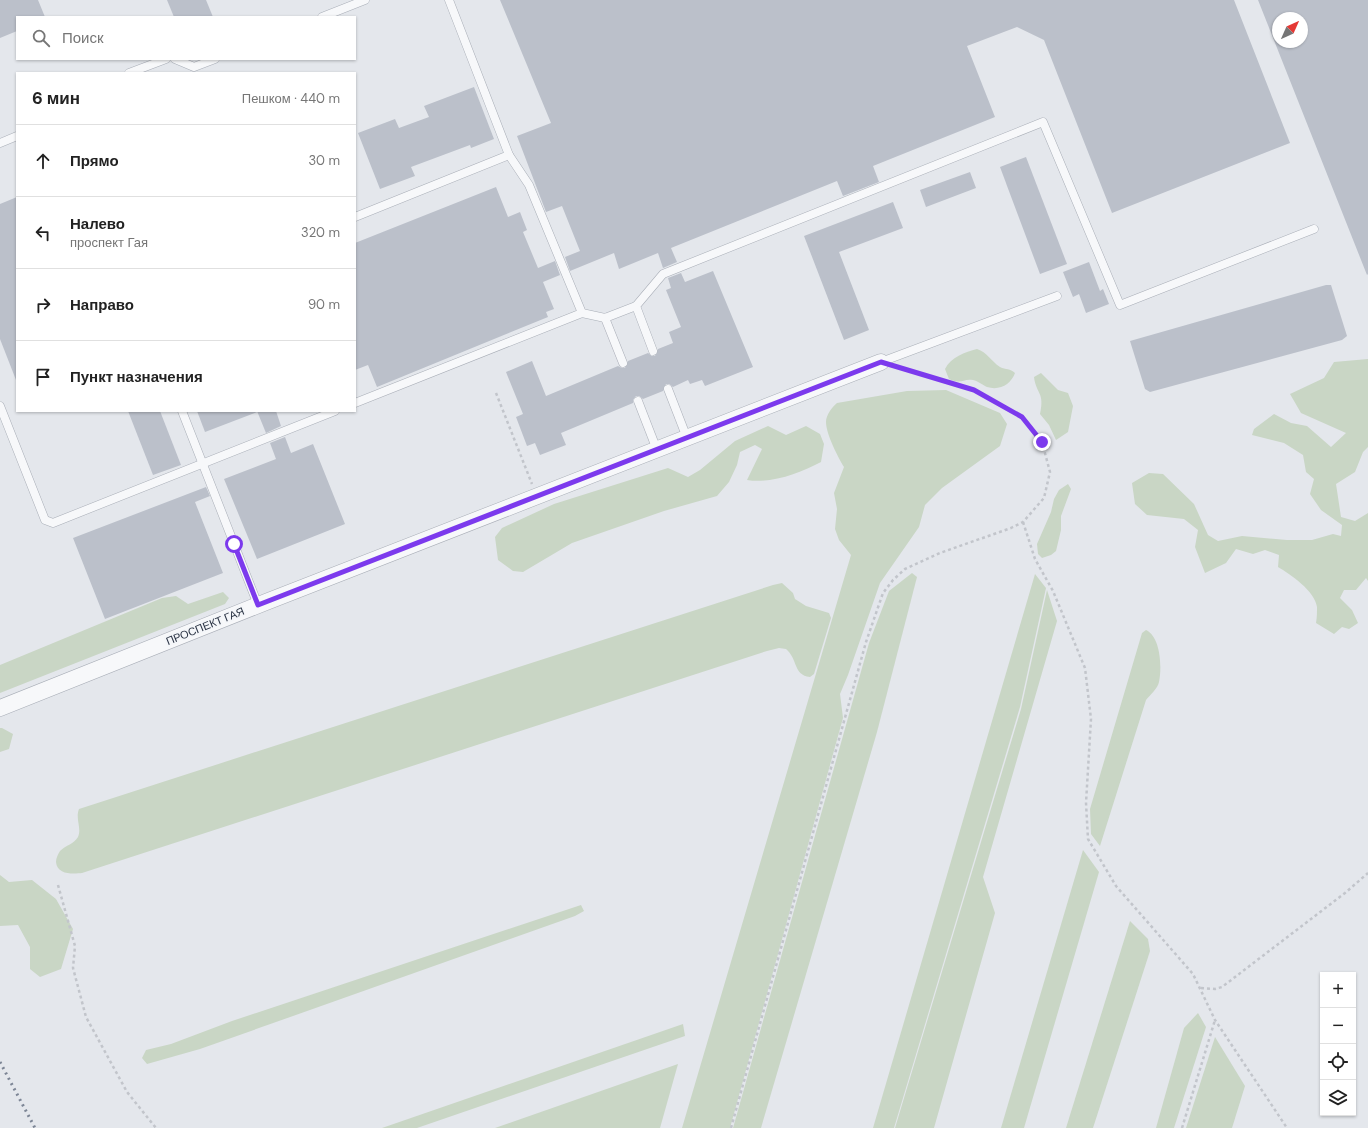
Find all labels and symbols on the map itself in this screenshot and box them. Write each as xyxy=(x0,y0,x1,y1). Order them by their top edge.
north arrow xyxy=(1272,12,1308,48)
route end xyxy=(1033,433,1051,451)
route start xyxy=(225,535,243,553)
street label: ПРОСПЕКТ ГАЯ xyxy=(164,604,246,648)

